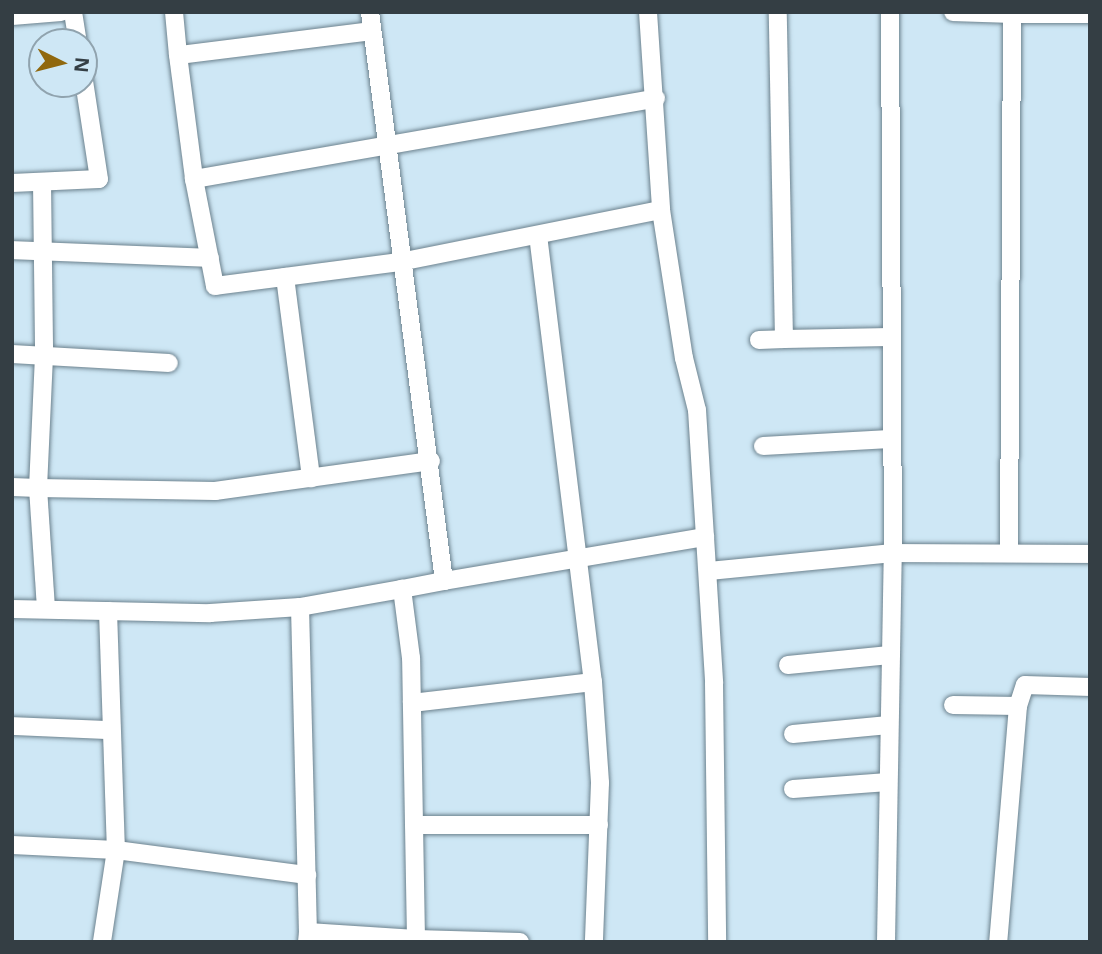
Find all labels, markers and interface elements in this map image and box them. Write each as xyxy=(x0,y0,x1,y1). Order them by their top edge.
north arrow xyxy=(28,28,98,98)
text: N xyxy=(68,56,96,74)

